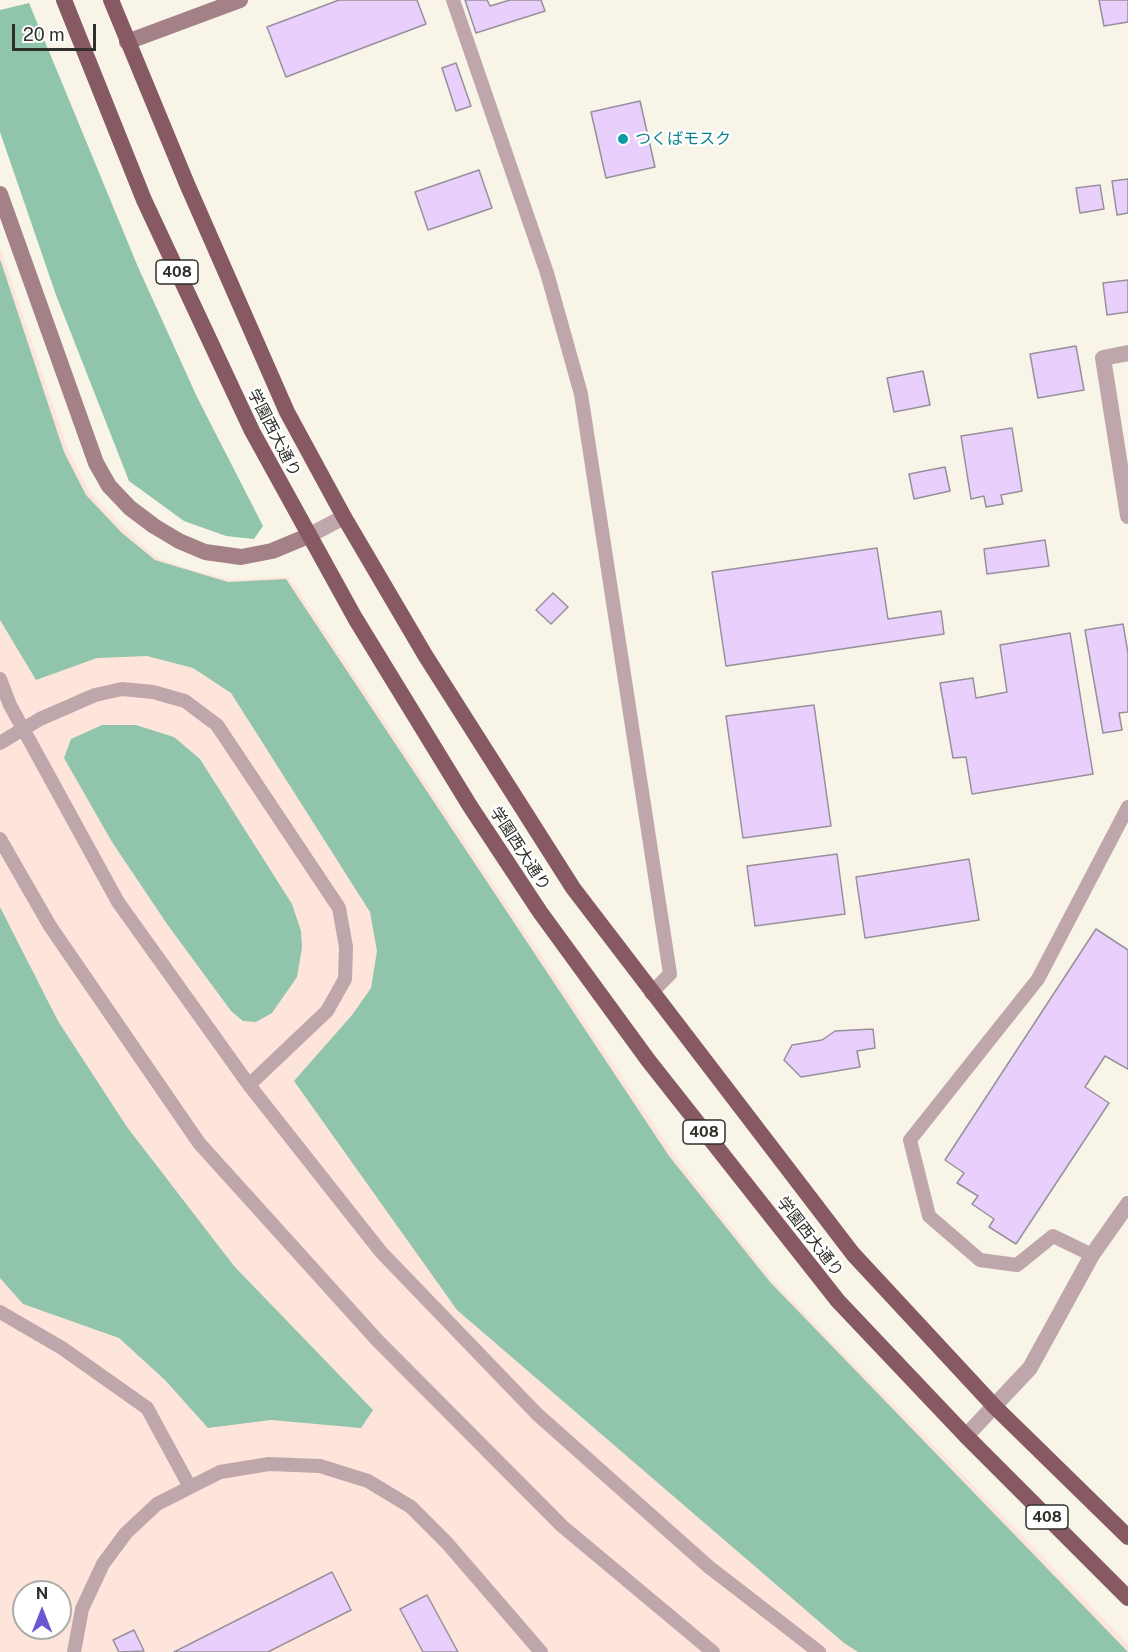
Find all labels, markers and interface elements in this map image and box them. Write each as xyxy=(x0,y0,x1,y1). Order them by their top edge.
scale bar xyxy=(15,12,99,50)
text: 20 m xyxy=(23,24,65,45)
place label: つくばモスク xyxy=(635,129,731,149)
marker: つくばモスク xyxy=(616,132,630,146)
road number: 408 xyxy=(156,260,198,284)
street label: 学園西大通り xyxy=(244,386,304,480)
street label: 学園西大通り xyxy=(486,804,554,894)
road number: 408 xyxy=(683,1120,725,1144)
street label: 学園西大通り xyxy=(773,1193,847,1281)
road number: 408 xyxy=(1026,1505,1068,1529)
north arrow xyxy=(12,1580,72,1640)
text: N xyxy=(36,1584,48,1603)

